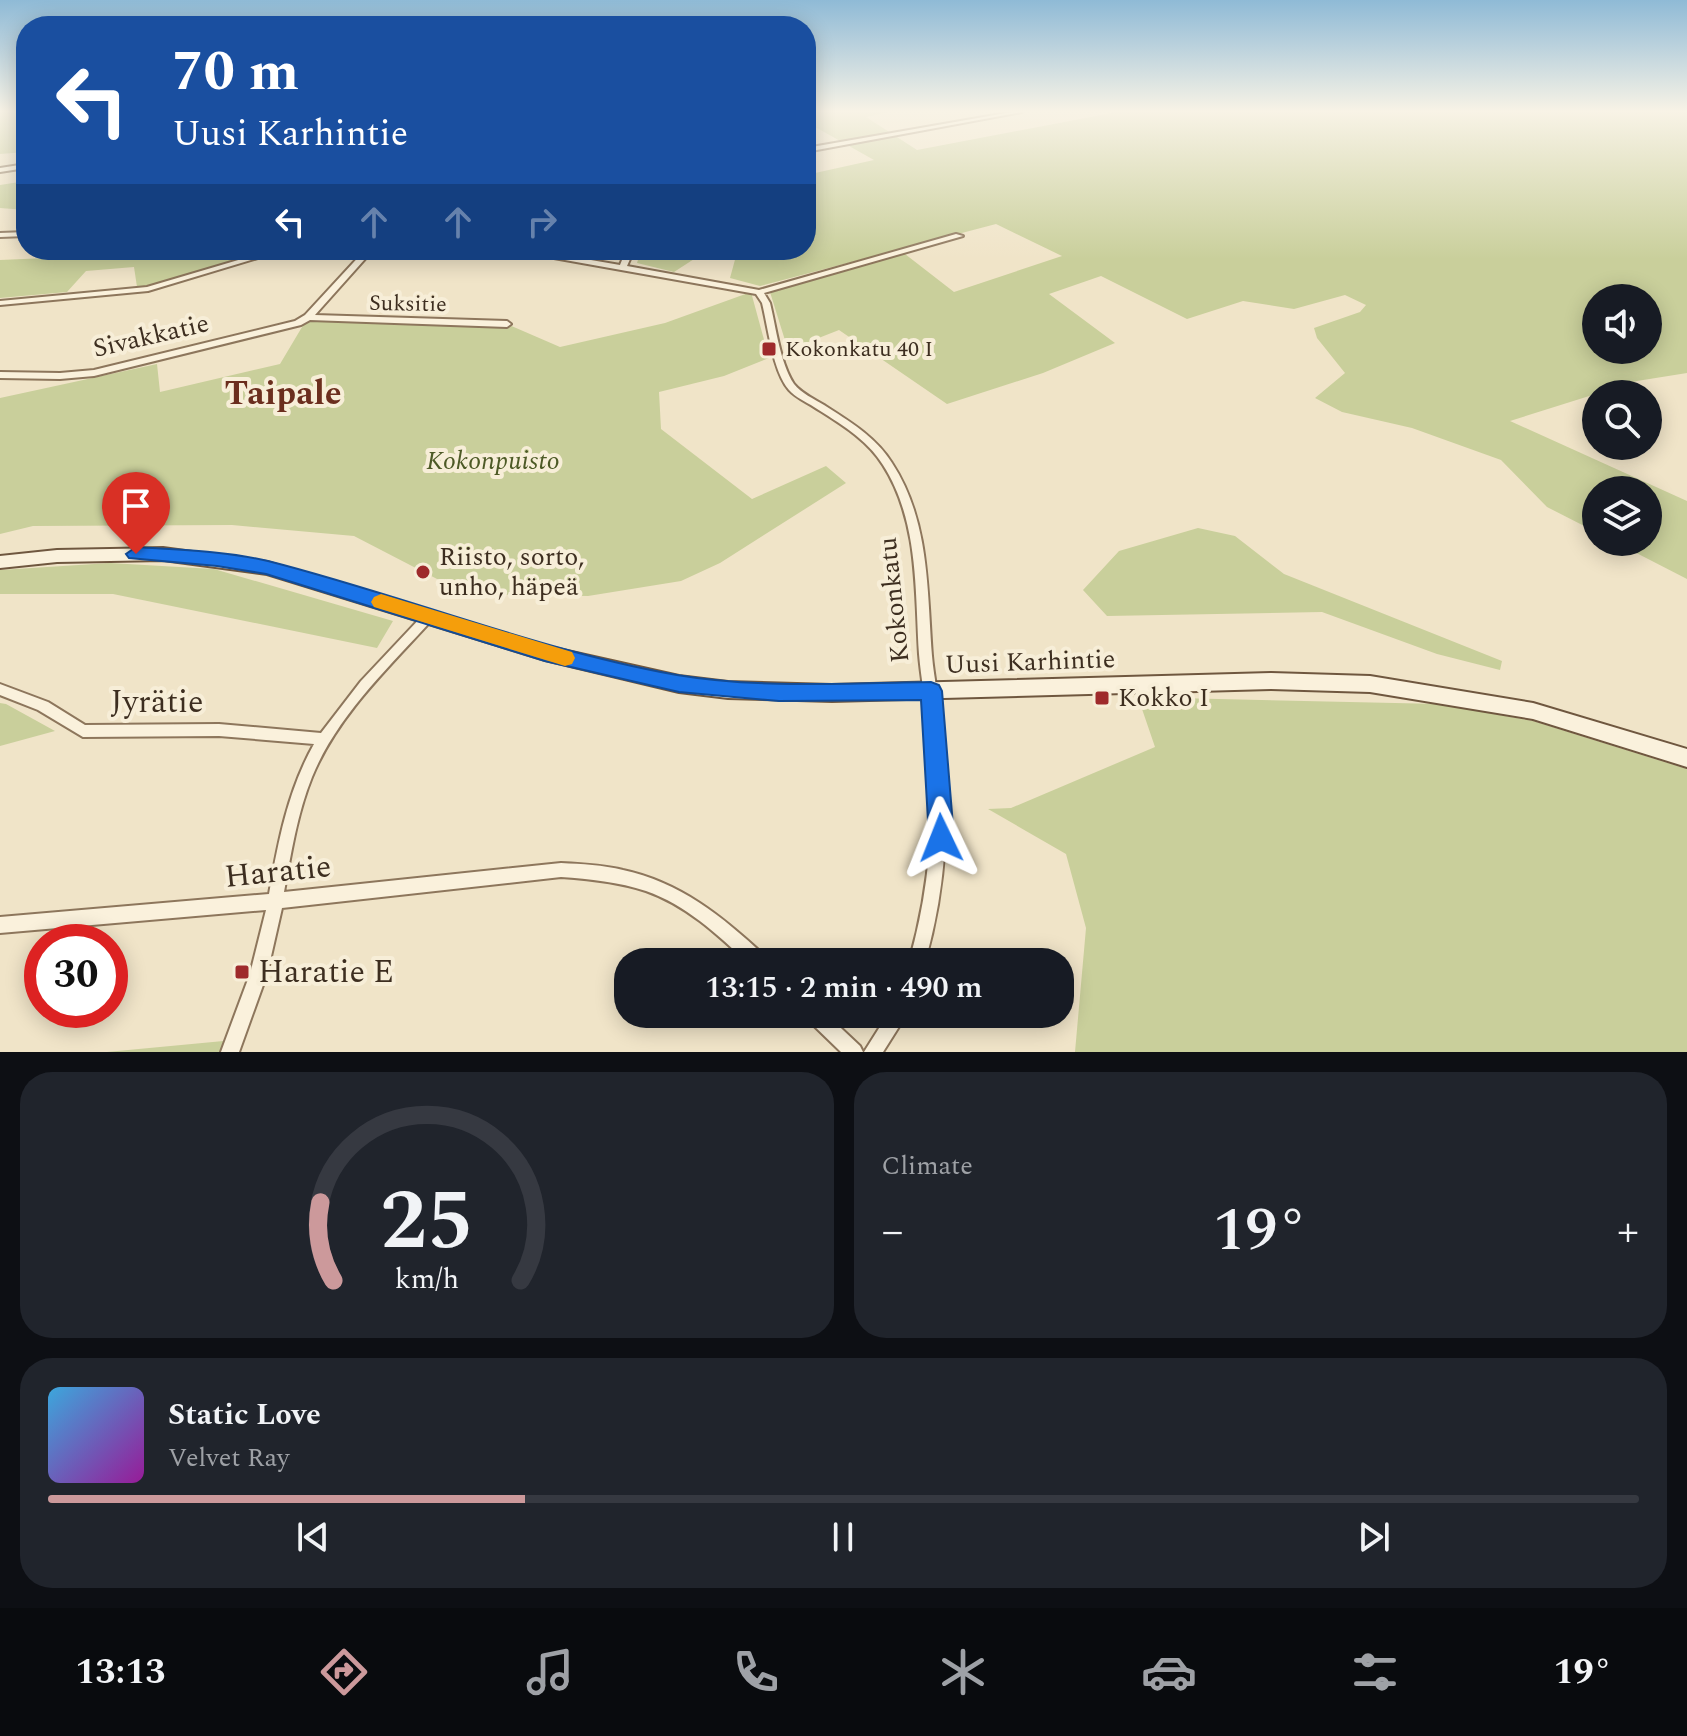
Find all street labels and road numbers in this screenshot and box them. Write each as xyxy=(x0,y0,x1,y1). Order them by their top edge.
street label: Suksitie xyxy=(369,287,447,321)
street label: Sivakkatie xyxy=(89,303,213,369)
street label: Kokonkatu xyxy=(868,535,920,665)
street label: Uusi Karhintie xyxy=(944,639,1116,685)
street label: Jyrätie xyxy=(110,678,204,727)
street label: Haratie xyxy=(222,842,334,902)

